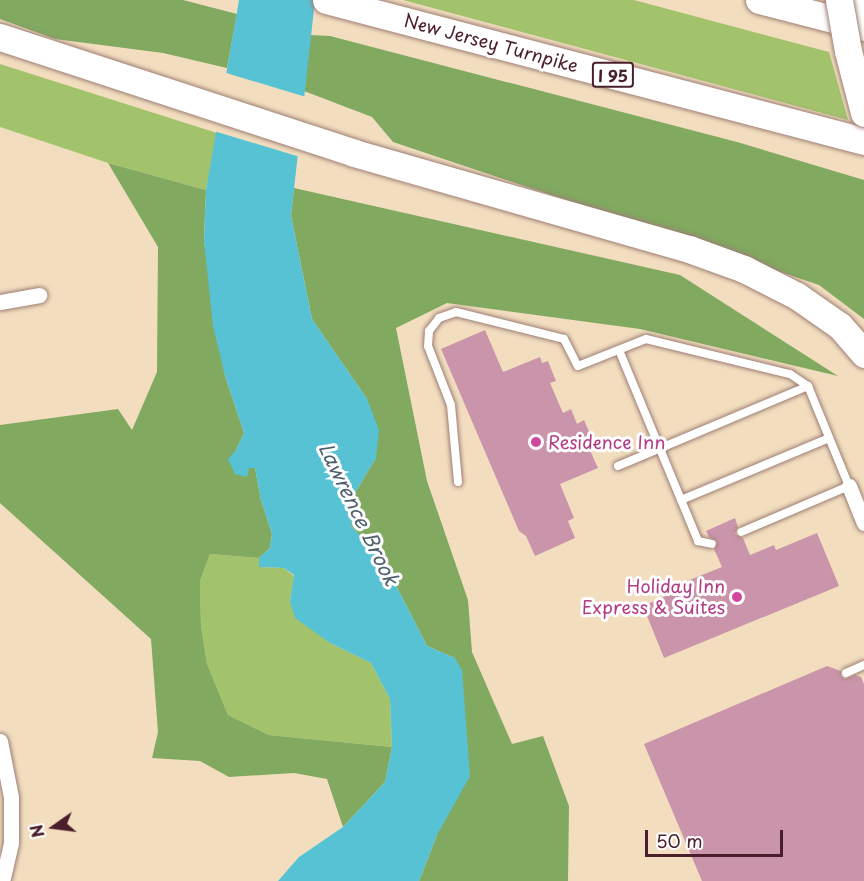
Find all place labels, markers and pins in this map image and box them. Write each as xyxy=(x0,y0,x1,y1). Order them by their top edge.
place label: Residence Inn xyxy=(548,431,665,453)
marker: Residence Inn xyxy=(529,435,543,449)
place label: Holiday Inn Express & Suites xyxy=(581,576,725,618)
marker: Holiday Inn Express & Suites xyxy=(730,590,744,604)

